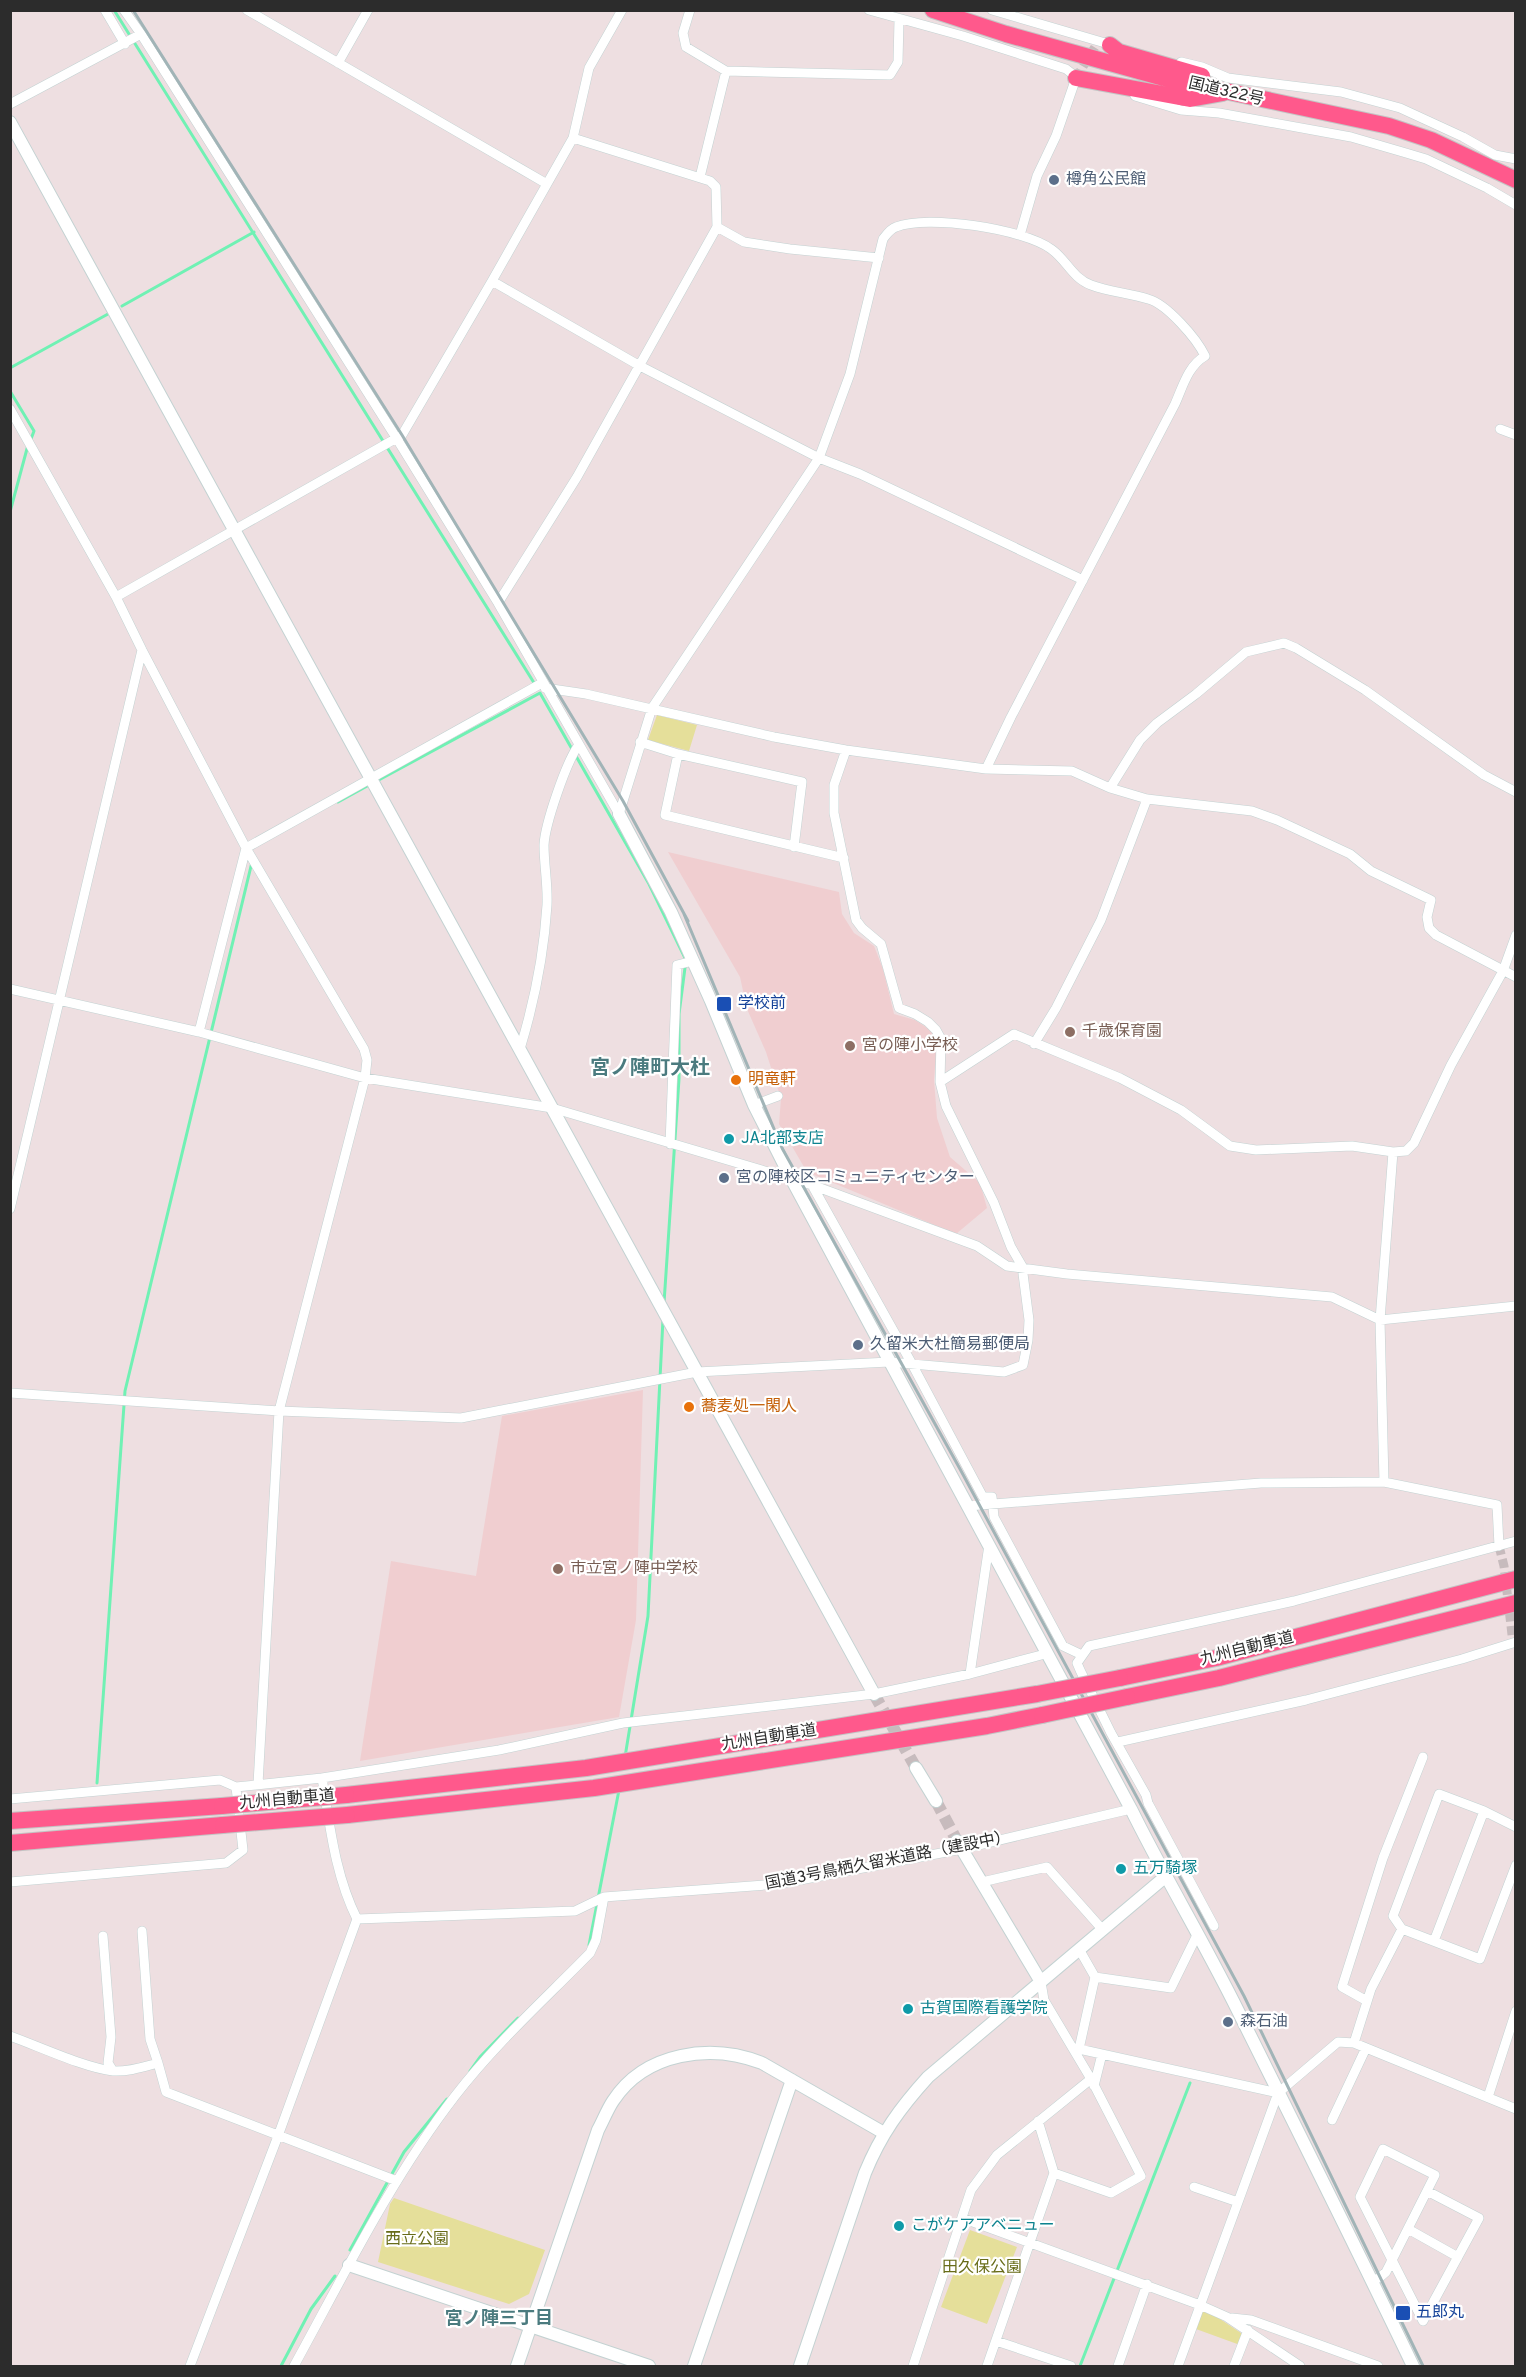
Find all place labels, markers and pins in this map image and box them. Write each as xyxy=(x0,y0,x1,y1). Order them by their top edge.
place label: 樽角公民館 xyxy=(1066,170,1146,190)
marker: 樽角公民館 xyxy=(1047,173,1061,187)
place label: 学校前 xyxy=(738,994,786,1014)
marker: 学校前 xyxy=(715,995,733,1013)
place label: 千歳保育園 xyxy=(1082,1022,1162,1042)
marker: 千歳保育園 xyxy=(1063,1025,1077,1039)
place label: 宮の陣小学校 xyxy=(862,1036,958,1056)
marker: 宮の陣小学校 xyxy=(843,1039,857,1053)
place label: 明竜軒 xyxy=(748,1070,796,1090)
marker: 明竜軒 xyxy=(729,1073,743,1087)
place label: JA北部支店 xyxy=(741,1129,824,1149)
marker: JA北部支店 xyxy=(722,1132,736,1146)
place label: 宮の陣校区コミュニティセンター xyxy=(736,1168,975,1188)
marker: 宮の陣校区コミュニティセンター xyxy=(717,1171,731,1185)
place label: 久留米大杜簡易郵便局 xyxy=(870,1335,1030,1355)
marker: 久留米大杜簡易郵便局 xyxy=(851,1338,865,1352)
place label: 蕎麦処一閑人 xyxy=(701,1397,797,1417)
marker: 蕎麦処一閑人 xyxy=(682,1400,696,1414)
place label: 市立宮ノ陣中学校 xyxy=(570,1559,698,1579)
marker: 市立宮ノ陣中学校 xyxy=(551,1562,565,1576)
place label: 五万騎塚 xyxy=(1133,1859,1197,1879)
marker: 五万騎塚 xyxy=(1114,1862,1128,1876)
place label: 古賀国際看護学院 xyxy=(920,1999,1048,2019)
marker: 古賀国際看護学院 xyxy=(901,2002,915,2016)
place label: 森石油 xyxy=(1240,2012,1288,2032)
marker: 森石油 xyxy=(1221,2015,1235,2029)
place label: こがケアアベニュー xyxy=(911,2216,1055,2236)
marker: こがケアアベニュー xyxy=(892,2219,906,2233)
place label: 五郎丸 xyxy=(1416,2303,1464,2323)
marker: 五郎丸 xyxy=(1394,2304,1412,2322)

